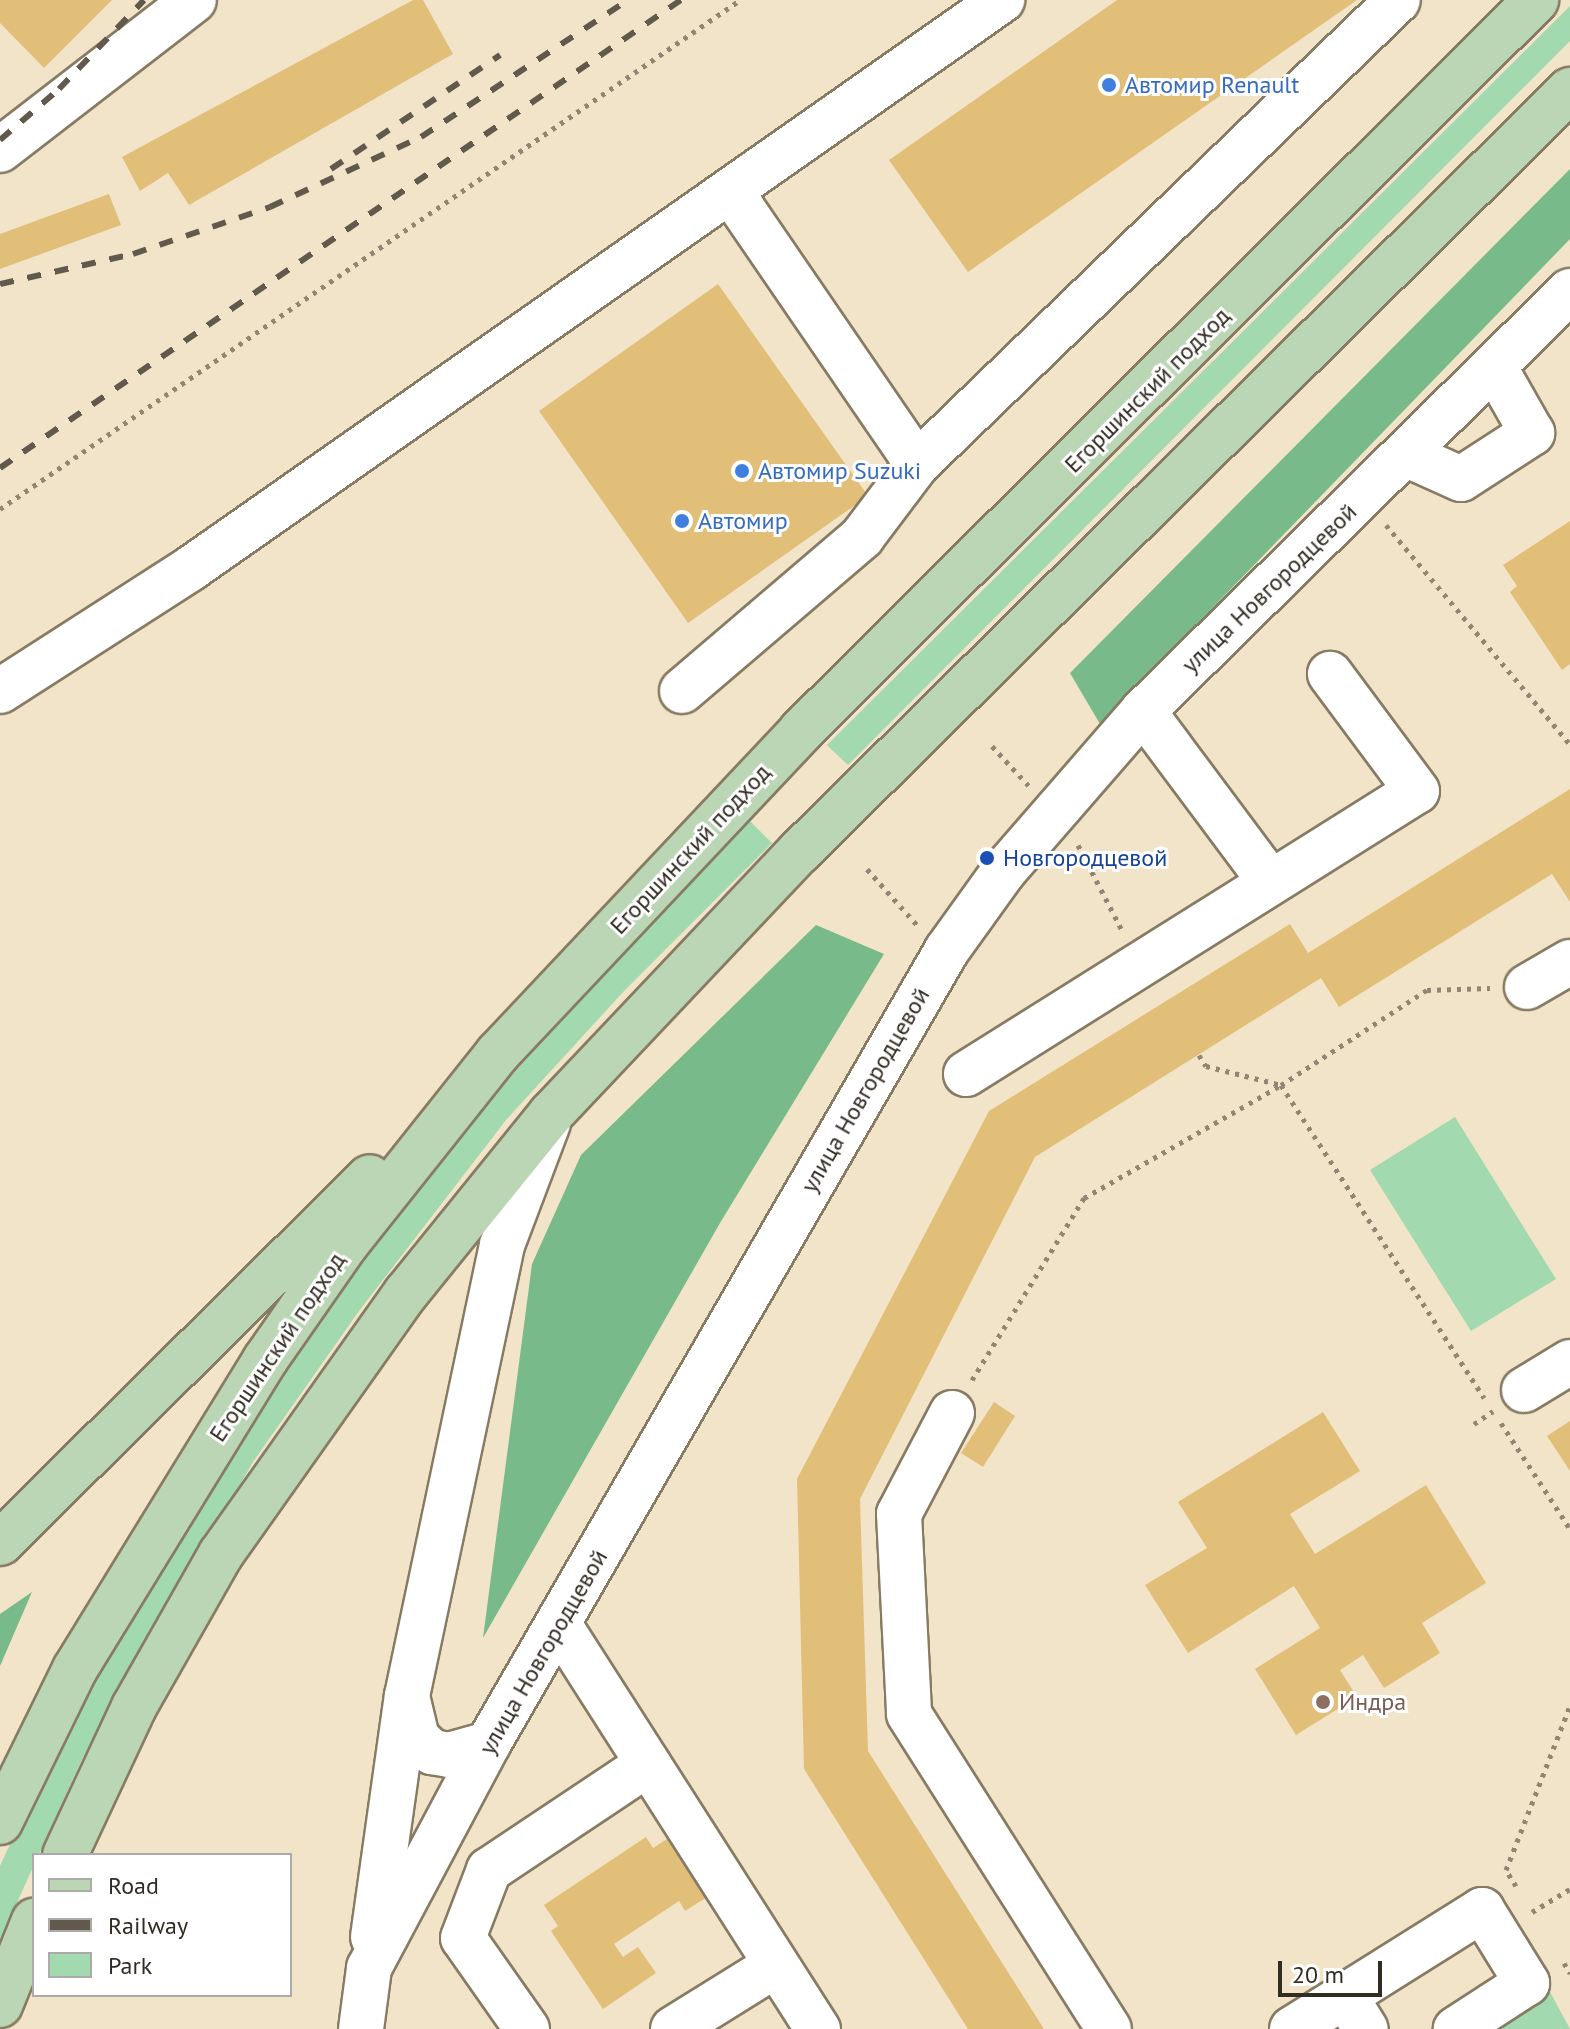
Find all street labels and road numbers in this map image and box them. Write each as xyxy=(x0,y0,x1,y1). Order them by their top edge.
street label: Егоршинский подход xyxy=(1058,301,1236,479)
street label: улица Новгородцевой xyxy=(1176,497,1362,679)
street label: Егоршинский подход xyxy=(604,758,776,940)
street label: улица Новгородцевой xyxy=(795,982,935,1198)
street label: Егоршинский подход xyxy=(203,1247,351,1447)
street label: улица Новгородцевой xyxy=(473,1544,613,1760)

